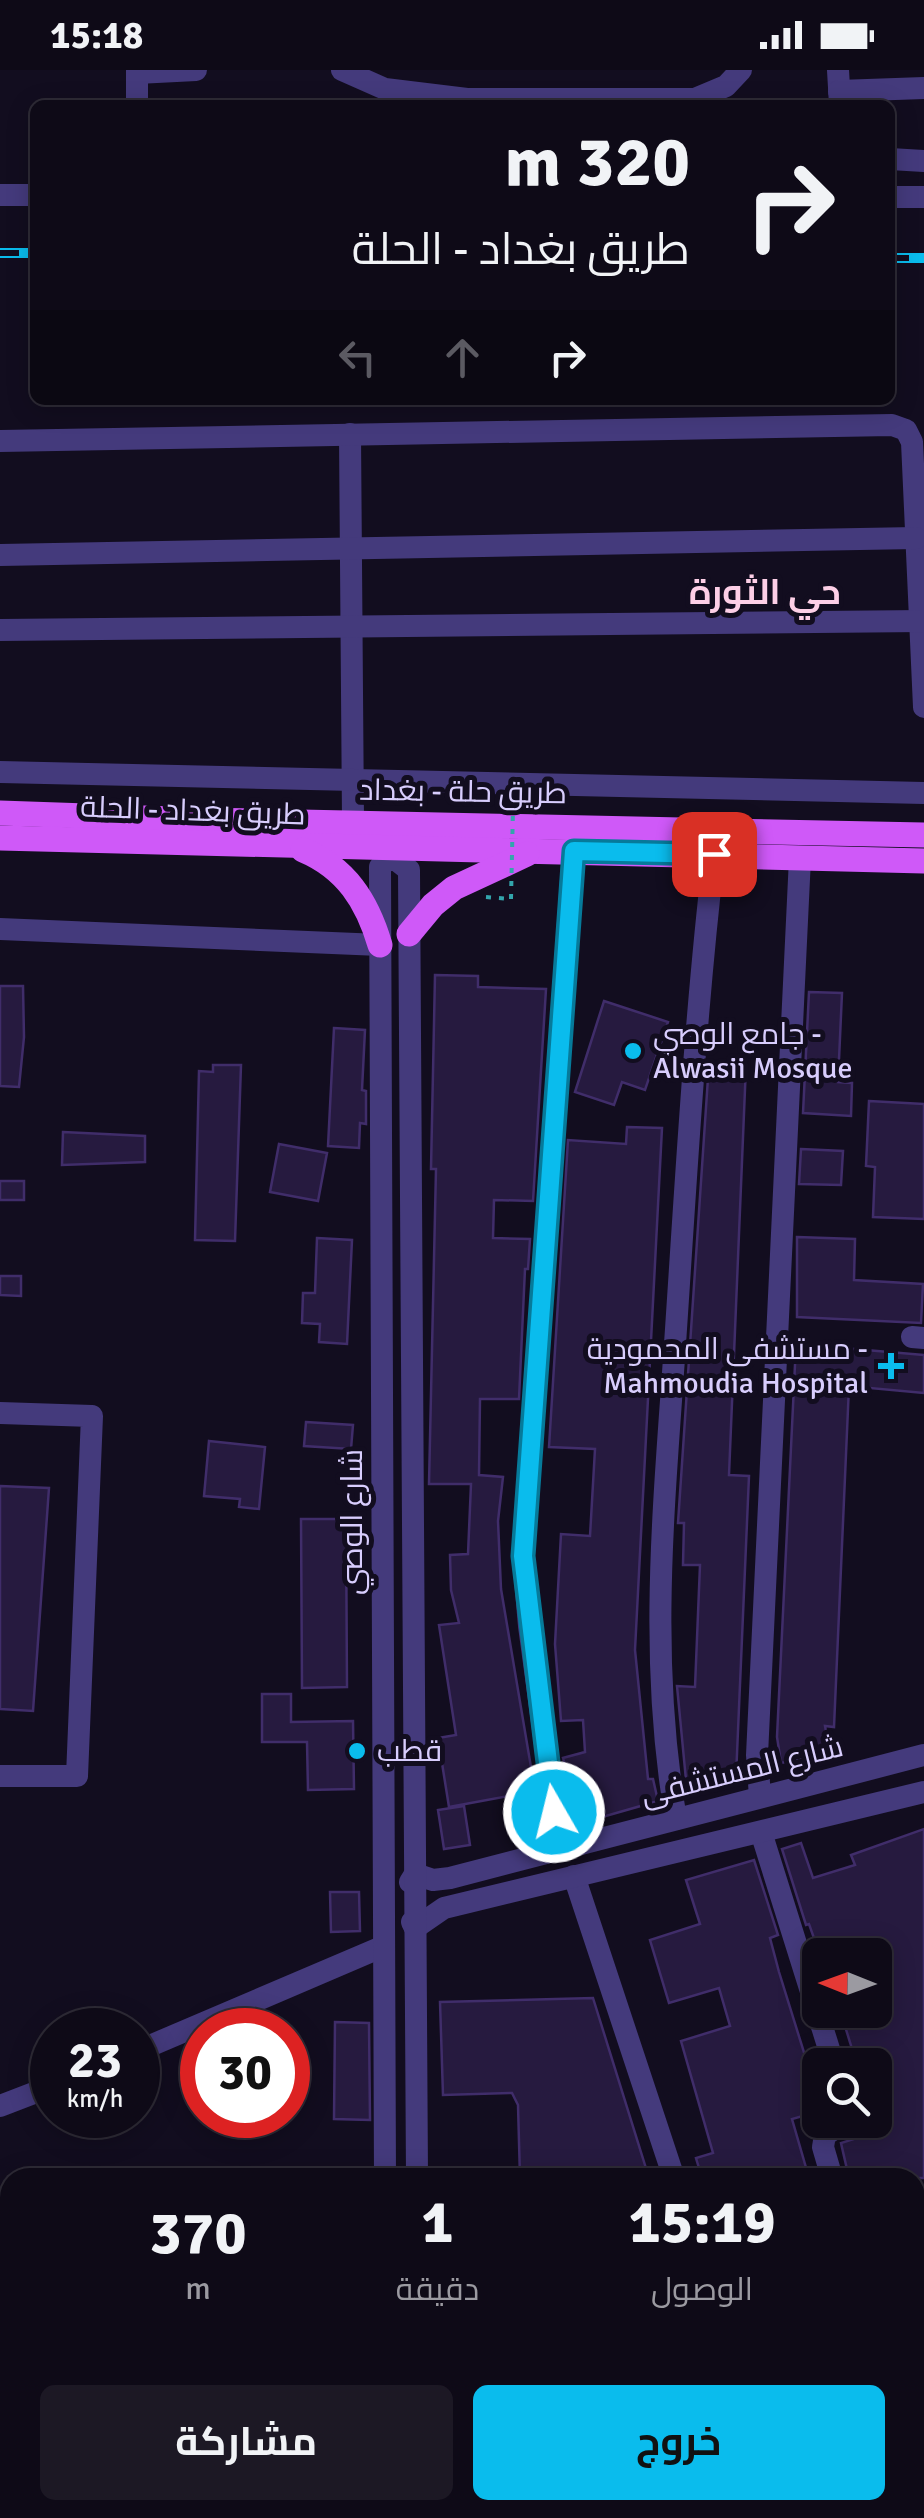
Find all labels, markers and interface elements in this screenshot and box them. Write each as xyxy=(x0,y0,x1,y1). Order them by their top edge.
text: 15:18 xyxy=(50,12,143,59)
text: 320 m xyxy=(505,119,690,205)
icon: right xyxy=(725,140,855,270)
text: طريق بغداد - الحلة xyxy=(352,222,690,277)
icon: left xyxy=(330,330,385,385)
icon: ahead xyxy=(435,330,490,385)
icon: right xyxy=(540,330,595,385)
district label: حي الثورة xyxy=(689,571,841,620)
street label: طريق حلة - بغداد xyxy=(359,772,567,812)
street label: طريق بغداد - الحلة xyxy=(80,789,306,833)
pin xyxy=(672,812,757,897)
icon: arrive xyxy=(687,827,742,882)
place label: جامع الوصي - Alwasii Mosque xyxy=(653,1016,852,1087)
marker: جامع الوصي - Alwasii Mosque xyxy=(622,1040,644,1062)
place label: مستشفى المحمودية - Mahmoudia Hospital xyxy=(587,1331,868,1402)
marker: مستشفى المحمودية - Mahmoudia Hospital xyxy=(878,1353,904,1379)
street label: شارع الوصي xyxy=(334,1449,374,1595)
street label: شارع المستشفى xyxy=(637,1728,847,1815)
place label: قطب xyxy=(377,1733,442,1770)
marker: قطب xyxy=(346,1740,368,1762)
position arrow xyxy=(502,1760,606,1864)
north arrow xyxy=(802,1938,892,2028)
map controls xyxy=(802,1938,892,2138)
speed limit sign: 30 xyxy=(180,2008,310,2138)
text: 23 xyxy=(68,2030,122,2092)
button: search xyxy=(802,2048,892,2138)
text: km/h xyxy=(67,2083,123,2114)
text: 1 xyxy=(421,2186,454,2260)
text: 15:19 xyxy=(628,2186,776,2260)
text: 370 xyxy=(149,2197,247,2271)
text: m xyxy=(185,2269,211,2308)
text: دقيقة xyxy=(396,2270,479,2309)
text: الوصول xyxy=(651,2270,753,2309)
button: مشاركة xyxy=(40,2385,453,2500)
button: خروج xyxy=(473,2385,885,2500)

